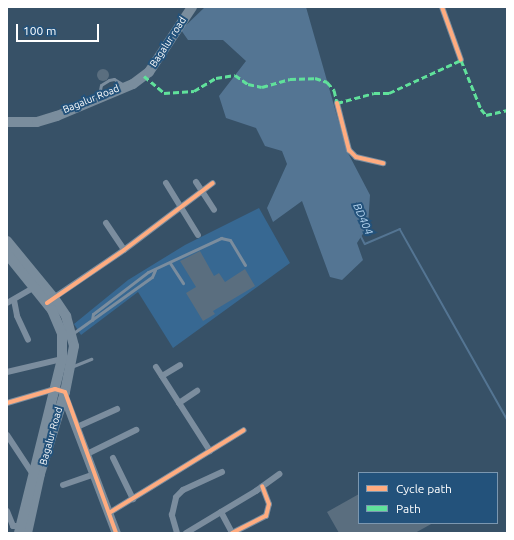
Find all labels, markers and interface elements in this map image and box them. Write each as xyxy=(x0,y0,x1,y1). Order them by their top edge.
street label: Bagalur road xyxy=(147,15,189,69)
scale bar xyxy=(18,16,101,42)
text: 100 m xyxy=(23,24,56,37)
street label: Bagalur Road xyxy=(61,82,121,116)
water label: BD404 xyxy=(350,201,376,237)
street label: Bagalur Road xyxy=(37,406,65,466)
legend xyxy=(358,472,498,524)
text: Cycle path xyxy=(396,482,452,495)
text: Path xyxy=(396,502,421,515)

